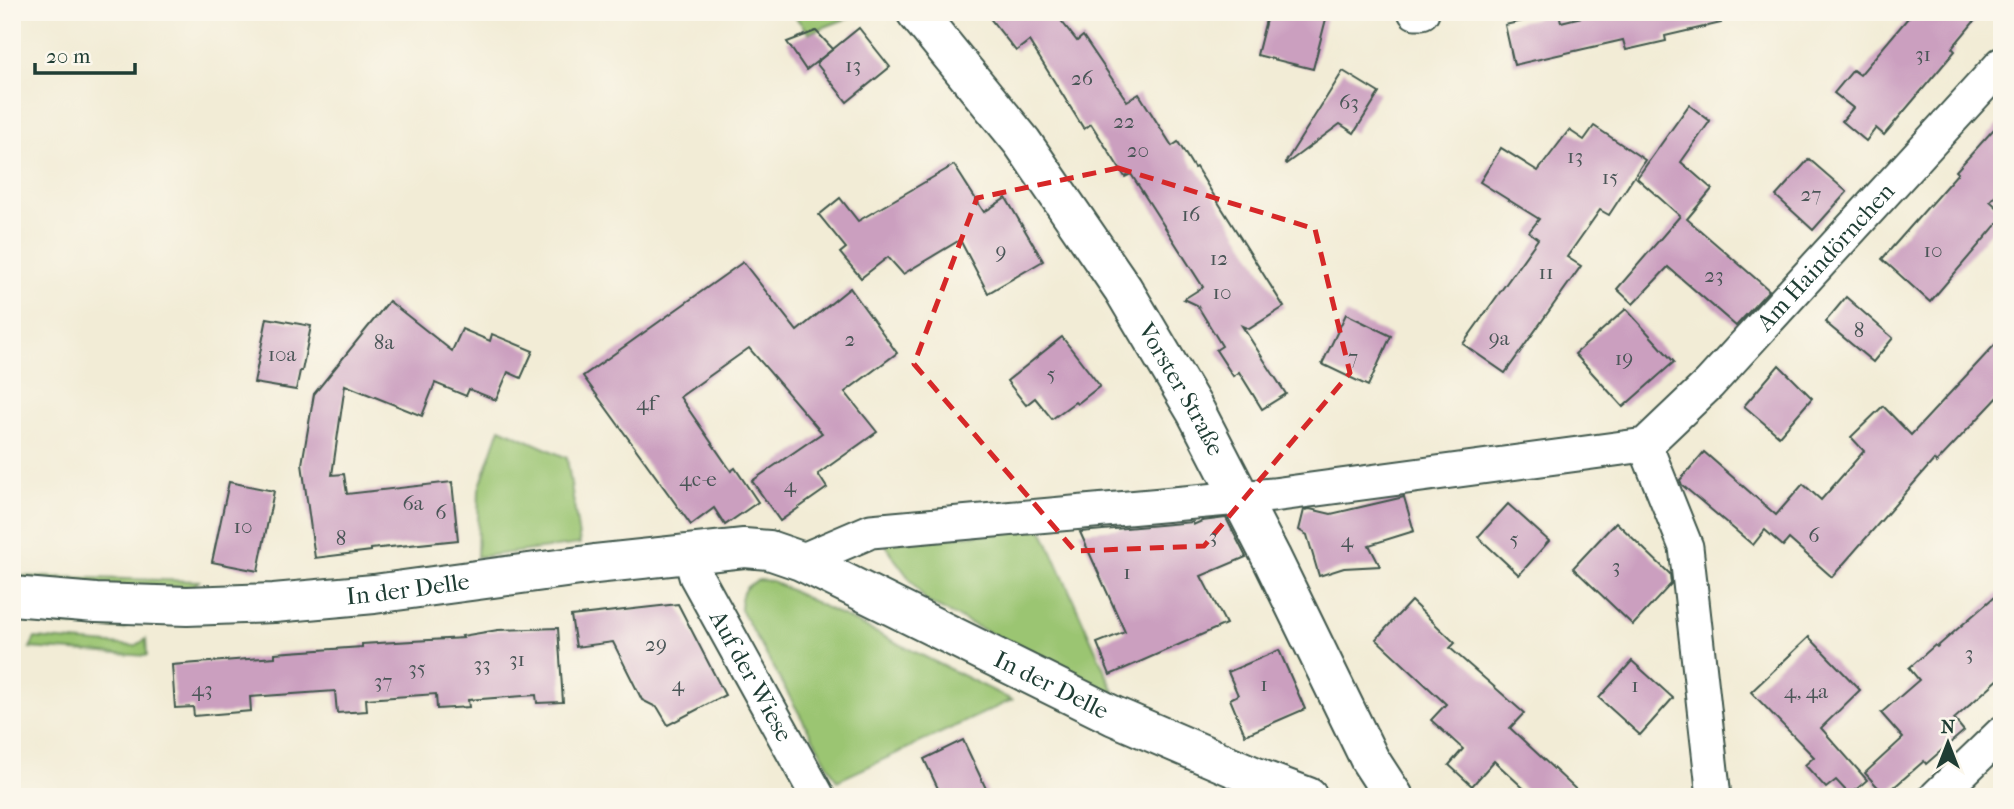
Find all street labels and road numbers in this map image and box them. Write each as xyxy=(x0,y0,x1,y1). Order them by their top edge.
street label: Am Haindörnchen xyxy=(1750,177,1900,337)
street label: Vorster Straße xyxy=(1132,317,1230,460)
street label: In der Delle xyxy=(345,567,471,610)
street label: Auf der Wiese xyxy=(703,605,799,746)
street label: In der Delle xyxy=(990,645,1113,725)

